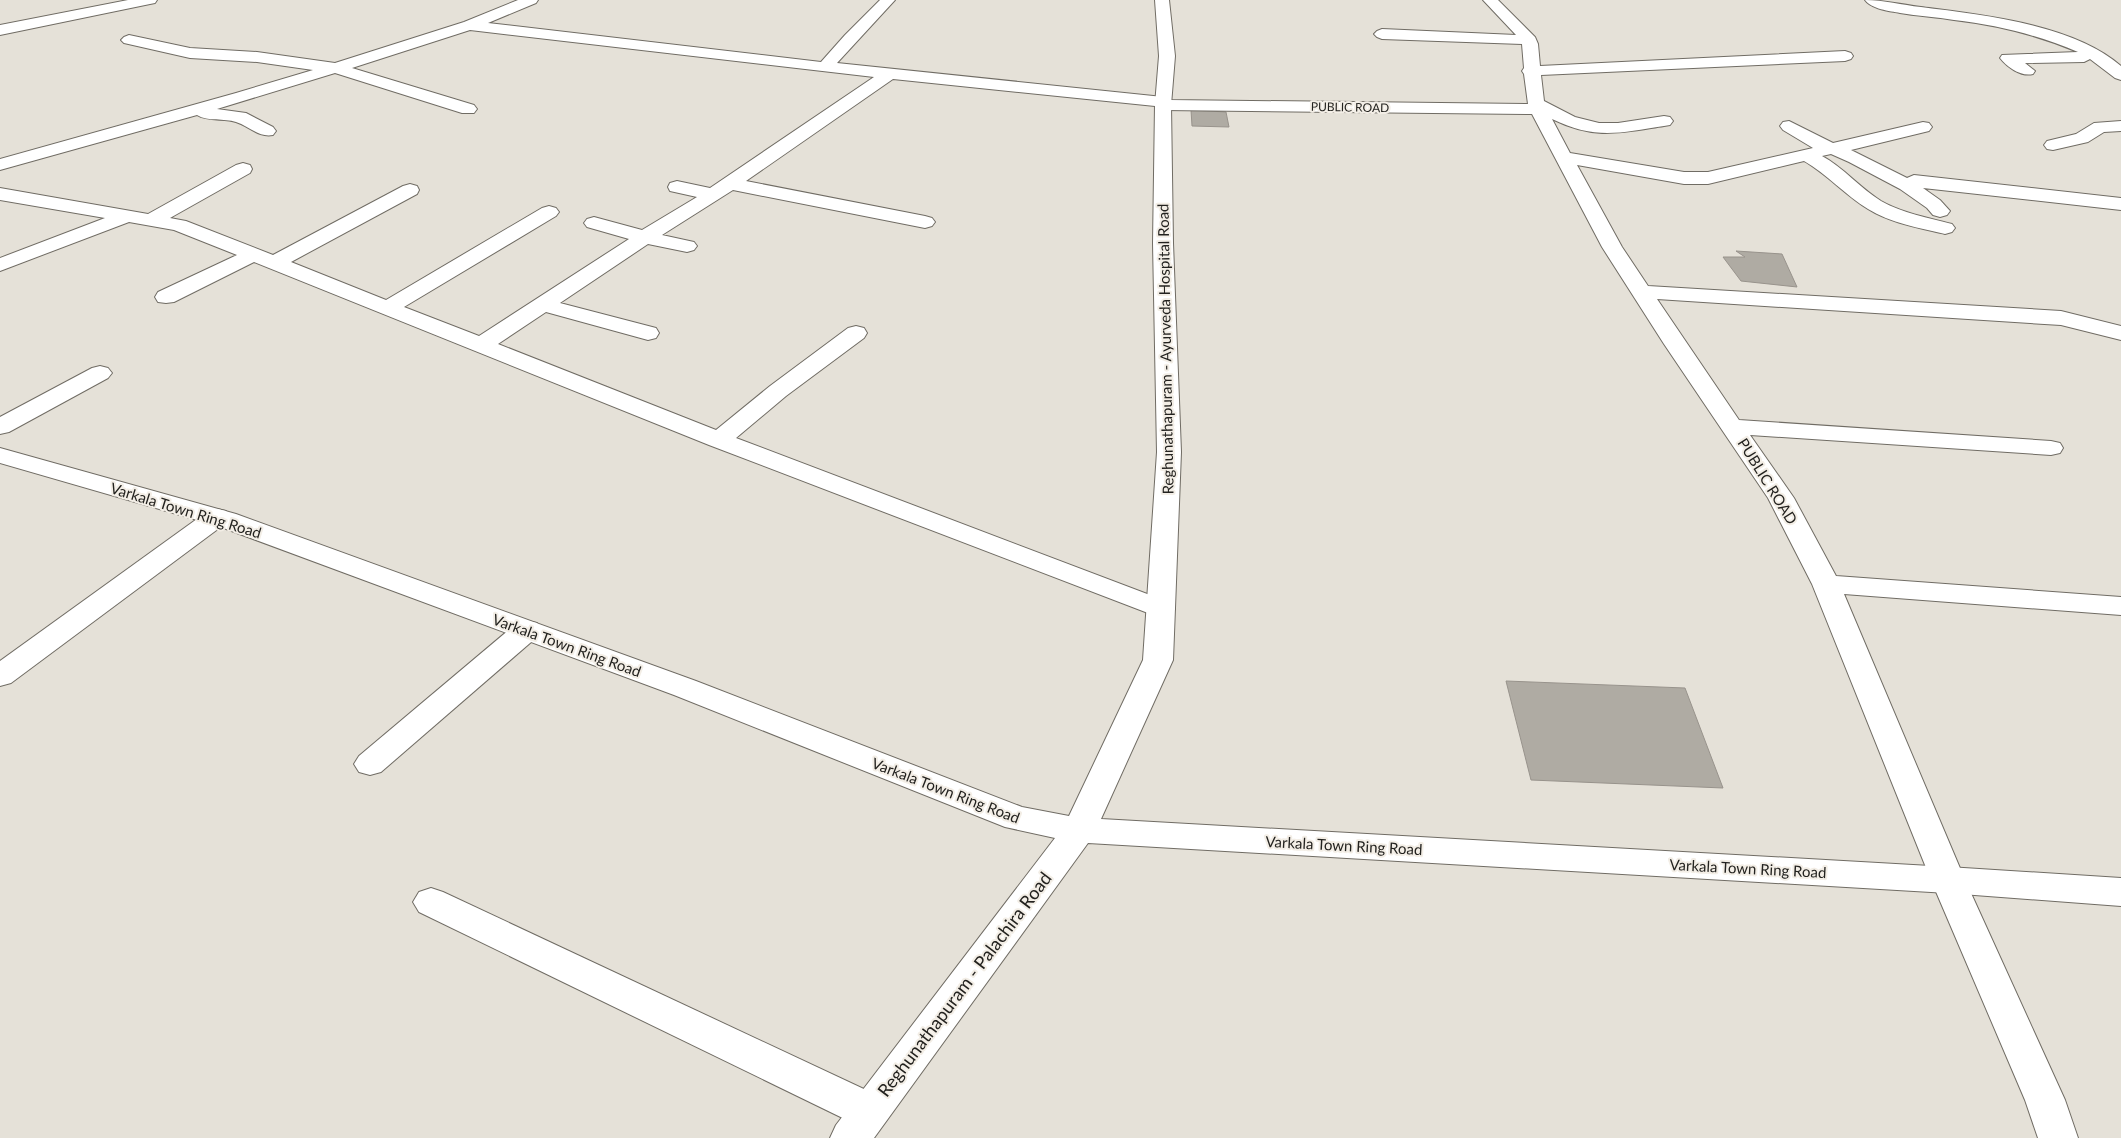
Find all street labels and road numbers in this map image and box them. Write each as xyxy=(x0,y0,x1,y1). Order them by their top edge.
street label: PUBLIC ROAD xyxy=(1311,99,1389,115)
street label: Reghunathapuram - Ayurveda Hospital Road xyxy=(1153,203,1177,495)
street label: PUBLIC ROAD xyxy=(1734,435,1802,527)
street label: Varkala Town Ring Road xyxy=(108,478,264,542)
street label: Varkala Town Ring Road xyxy=(490,610,644,680)
street label: Varkala Town Ring Road xyxy=(869,753,1023,827)
street label: Varkala Town Ring Road xyxy=(1265,832,1423,858)
street label: Varkala Town Ring Road xyxy=(1669,855,1827,881)
street label: Reghunathapuram - Palachira Road xyxy=(872,867,1056,1101)

